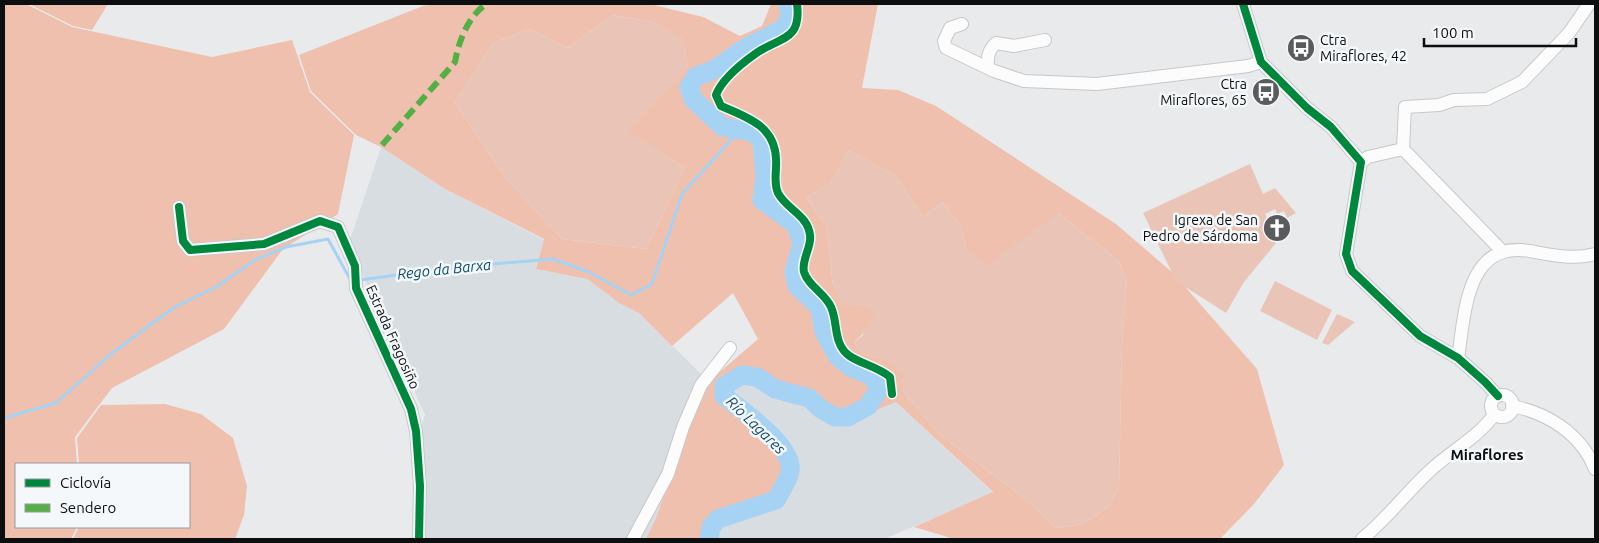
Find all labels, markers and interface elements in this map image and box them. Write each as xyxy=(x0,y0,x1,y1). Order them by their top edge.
scale bar xyxy=(1424,15,1576,47)
text: 100 m xyxy=(1432,24,1474,41)
place label: Ctra Miraflores, 42 xyxy=(1320,32,1407,64)
bus stop icon: Ctra Miraflores, 42 xyxy=(1286,33,1316,63)
place label: Ctra Miraflores, 65 xyxy=(1160,76,1247,108)
bus stop icon: Ctra Miraflores, 65 xyxy=(1251,77,1281,107)
place label: Igrexa de San Pedro de Sárdoma xyxy=(1143,212,1258,244)
church icon: Igrexa de San Pedro de Sárdoma xyxy=(1262,213,1292,243)
water label: Rego da Barxa xyxy=(396,256,492,282)
street label: Estrada Fragosiño xyxy=(363,283,423,391)
water label: Río Lagares xyxy=(723,393,789,458)
district label: Miraflores xyxy=(1450,446,1524,463)
legend xyxy=(15,463,190,528)
text: Ciclovía xyxy=(60,474,111,491)
text: Sendero xyxy=(60,499,116,516)

